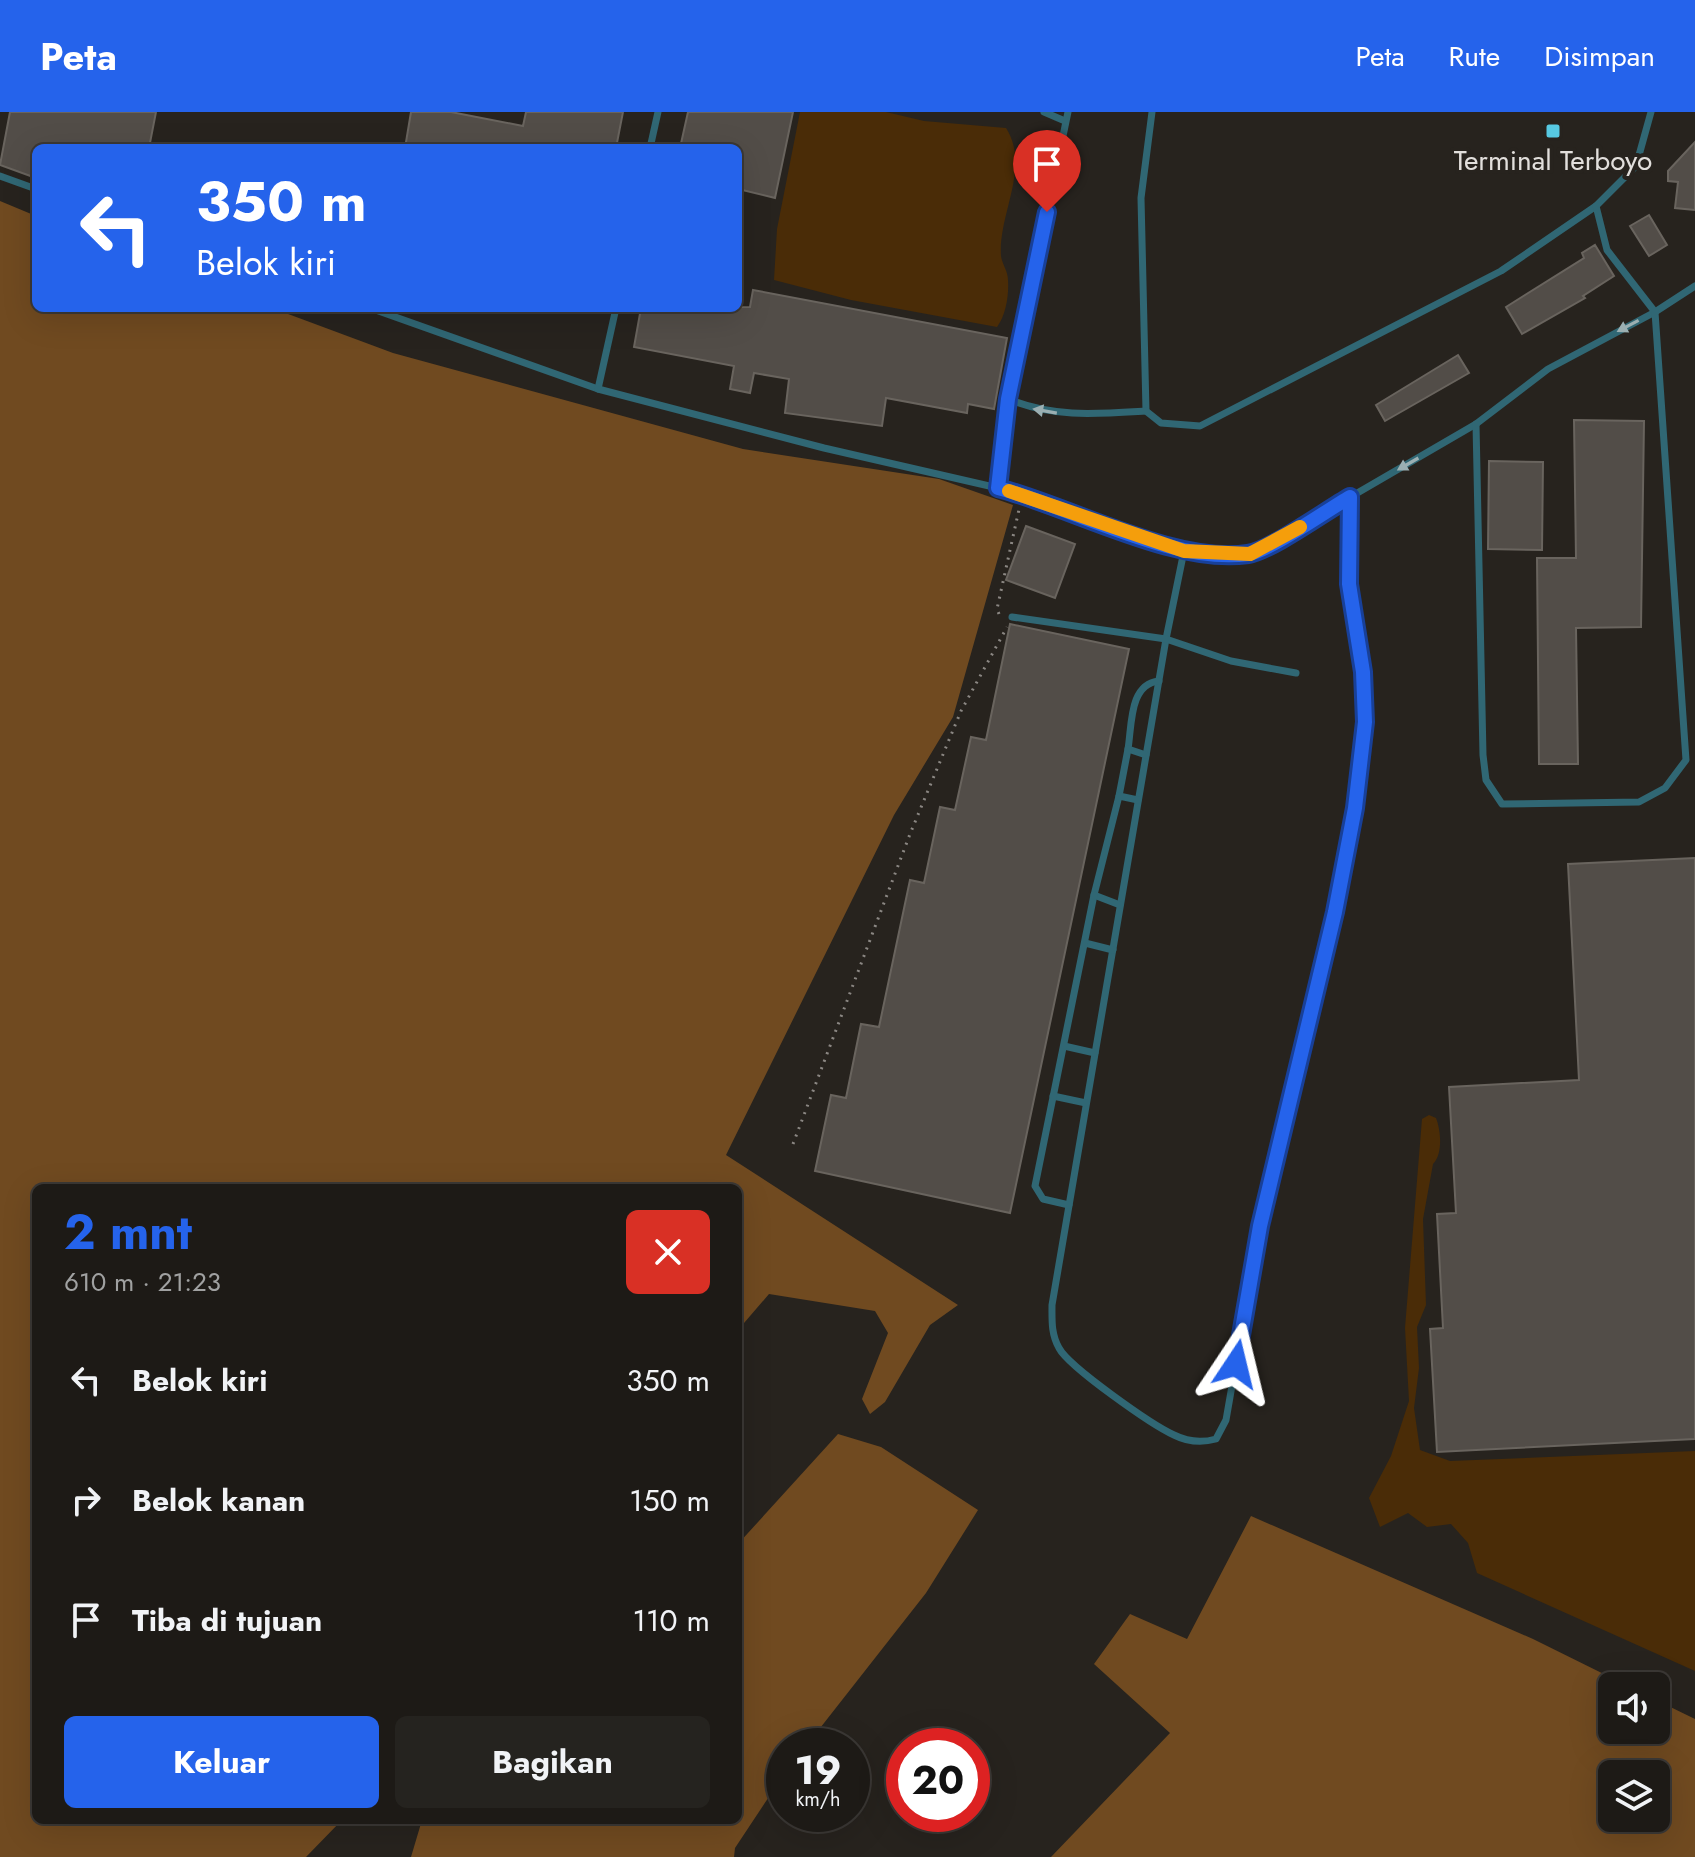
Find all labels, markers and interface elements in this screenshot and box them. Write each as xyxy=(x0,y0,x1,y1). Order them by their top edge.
text: Peta xyxy=(40,29,117,84)
text: Peta xyxy=(1355,36,1405,77)
text: Rute xyxy=(1449,36,1500,77)
text: Disimpan xyxy=(1544,36,1655,77)
marker: Terminal Terboyo xyxy=(1544,122,1562,140)
pin xyxy=(1013,130,1081,212)
place label: Terminal Terboyo xyxy=(1454,140,1652,181)
icon: arrive xyxy=(1025,142,1069,186)
text: 350 m xyxy=(196,161,367,242)
icon: left xyxy=(64,176,168,280)
text: Belok kiri xyxy=(196,236,336,288)
one-way arrow xyxy=(1617,320,1640,333)
one-way arrow xyxy=(1032,404,1057,416)
one-way arrow xyxy=(1397,457,1419,471)
text: 2 mnt xyxy=(64,1198,192,1267)
button: close xyxy=(626,1210,710,1294)
text: 610 m · 21:23 xyxy=(64,1263,221,1301)
position arrow xyxy=(1194,1322,1278,1406)
icon: left xyxy=(64,1358,108,1402)
text: Belok kiri xyxy=(132,1359,267,1402)
text: 350 m xyxy=(626,1359,710,1402)
icon: right xyxy=(64,1478,108,1522)
text: Belok kanan xyxy=(132,1479,305,1522)
text: 150 m xyxy=(629,1479,710,1522)
icon: arrive xyxy=(64,1598,108,1642)
text: Tiba di tujuan xyxy=(132,1599,322,1642)
text: 110 m xyxy=(633,1599,710,1642)
map controls xyxy=(1598,1672,1670,1832)
button: sound xyxy=(1598,1672,1670,1744)
button: Keluar xyxy=(64,1716,379,1808)
button: Bagikan xyxy=(395,1716,710,1808)
speed limit sign: 20 xyxy=(886,1728,990,1832)
text: 19 xyxy=(794,1741,842,1799)
button: layers xyxy=(1598,1760,1670,1832)
text: km/h xyxy=(795,1785,841,1814)

